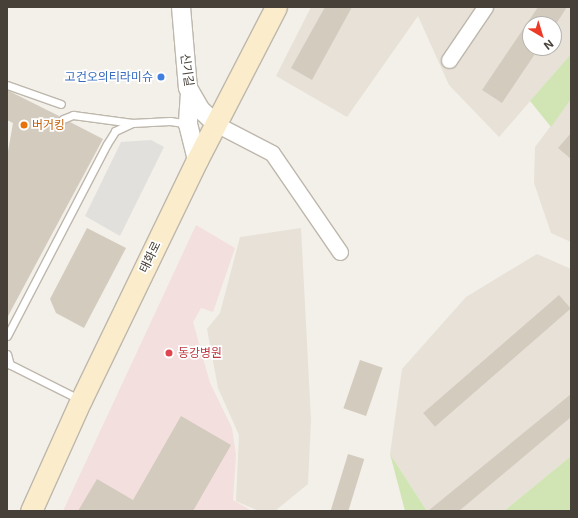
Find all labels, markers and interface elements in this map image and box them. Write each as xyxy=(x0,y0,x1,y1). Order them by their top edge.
north arrow xyxy=(522,16,562,56)
text: N xyxy=(541,37,556,53)
street label: 신기길 xyxy=(178,53,196,87)
place label: 고건오의티라미슈 xyxy=(65,70,153,84)
marker: 고건오의티라미슈 xyxy=(156,72,166,82)
place label: 버거킹 xyxy=(32,118,65,132)
marker: 버거킹 xyxy=(19,120,29,130)
street label: 태화로 xyxy=(136,239,164,275)
place label: 동강병원 xyxy=(178,346,222,360)
marker: 동강병원 xyxy=(163,347,175,359)

